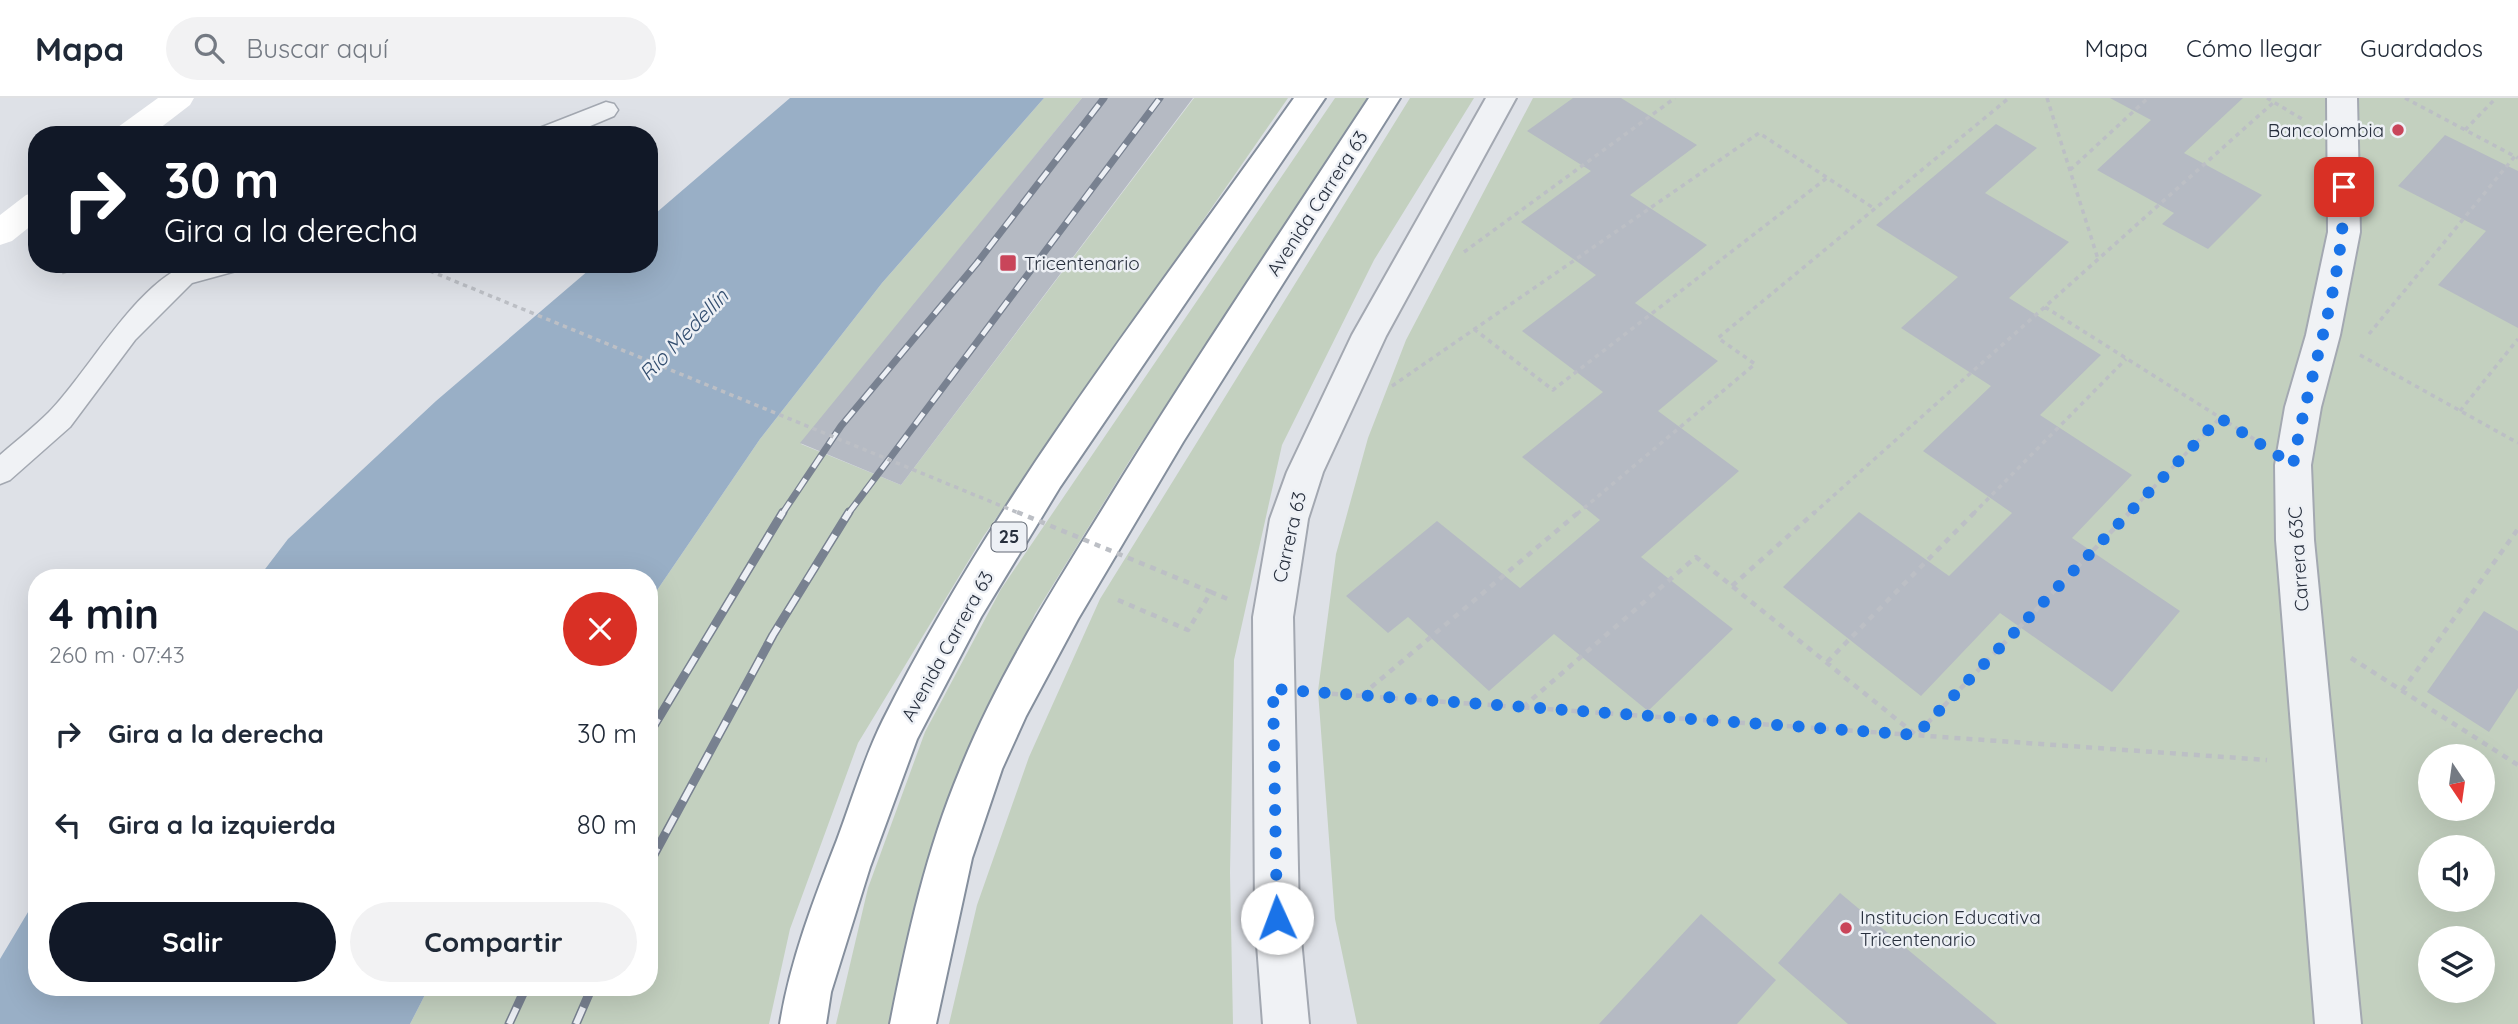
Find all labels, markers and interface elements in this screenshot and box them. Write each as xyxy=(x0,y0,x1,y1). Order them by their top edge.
search box xyxy=(166,17,656,80)
text: Mapa xyxy=(35,28,124,69)
icon: search xyxy=(190,29,228,67)
text: Buscar aquí xyxy=(246,32,388,65)
text: Mapa xyxy=(2085,33,2148,63)
text: Cómo llegar xyxy=(2186,33,2322,63)
text: Guardados xyxy=(2360,33,2483,63)
place label: Bancolombia xyxy=(2268,118,2384,142)
marker: Bancolombia xyxy=(2390,122,2406,138)
street label: Avenida Carrera 63 xyxy=(1261,126,1373,280)
text: 30 m xyxy=(164,149,279,210)
icon: right xyxy=(49,154,140,245)
pin xyxy=(2314,157,2374,217)
icon: arrive xyxy=(2325,168,2363,206)
text: Gira a la derecha xyxy=(164,210,418,250)
place label: Tricentenario xyxy=(1024,251,1140,275)
marker: Tricentenario xyxy=(998,253,1018,273)
water label: Río Medellín xyxy=(633,283,734,385)
street label: Carrera 63 xyxy=(1267,489,1311,585)
street label: Carrera 63C xyxy=(2282,506,2314,612)
road number: 25 xyxy=(992,522,1026,552)
street label: Avenida Carrera 63 xyxy=(896,566,998,726)
text: 4 min xyxy=(49,587,159,640)
button: close xyxy=(563,592,637,666)
text: 260 m · 07:43 xyxy=(49,640,185,669)
icon: right xyxy=(49,715,87,753)
text: Gira a la derecha xyxy=(108,717,324,750)
text: 30 m xyxy=(577,717,637,750)
north arrow xyxy=(2418,744,2496,821)
map controls xyxy=(2418,744,2495,1003)
icon: left xyxy=(49,806,87,844)
text: Gira a la izquierda xyxy=(108,808,336,841)
text: 80 m xyxy=(577,808,637,841)
button: sound xyxy=(2418,835,2495,912)
position arrow xyxy=(1240,881,1314,955)
button: Salir xyxy=(49,902,336,982)
button: Compartir xyxy=(350,902,637,982)
place label: Institucion Educativa Tricentenario xyxy=(1860,905,2041,951)
marker: Institucion Educativa Tricentenario xyxy=(1838,920,1854,936)
button: layers xyxy=(2418,926,2495,1003)

